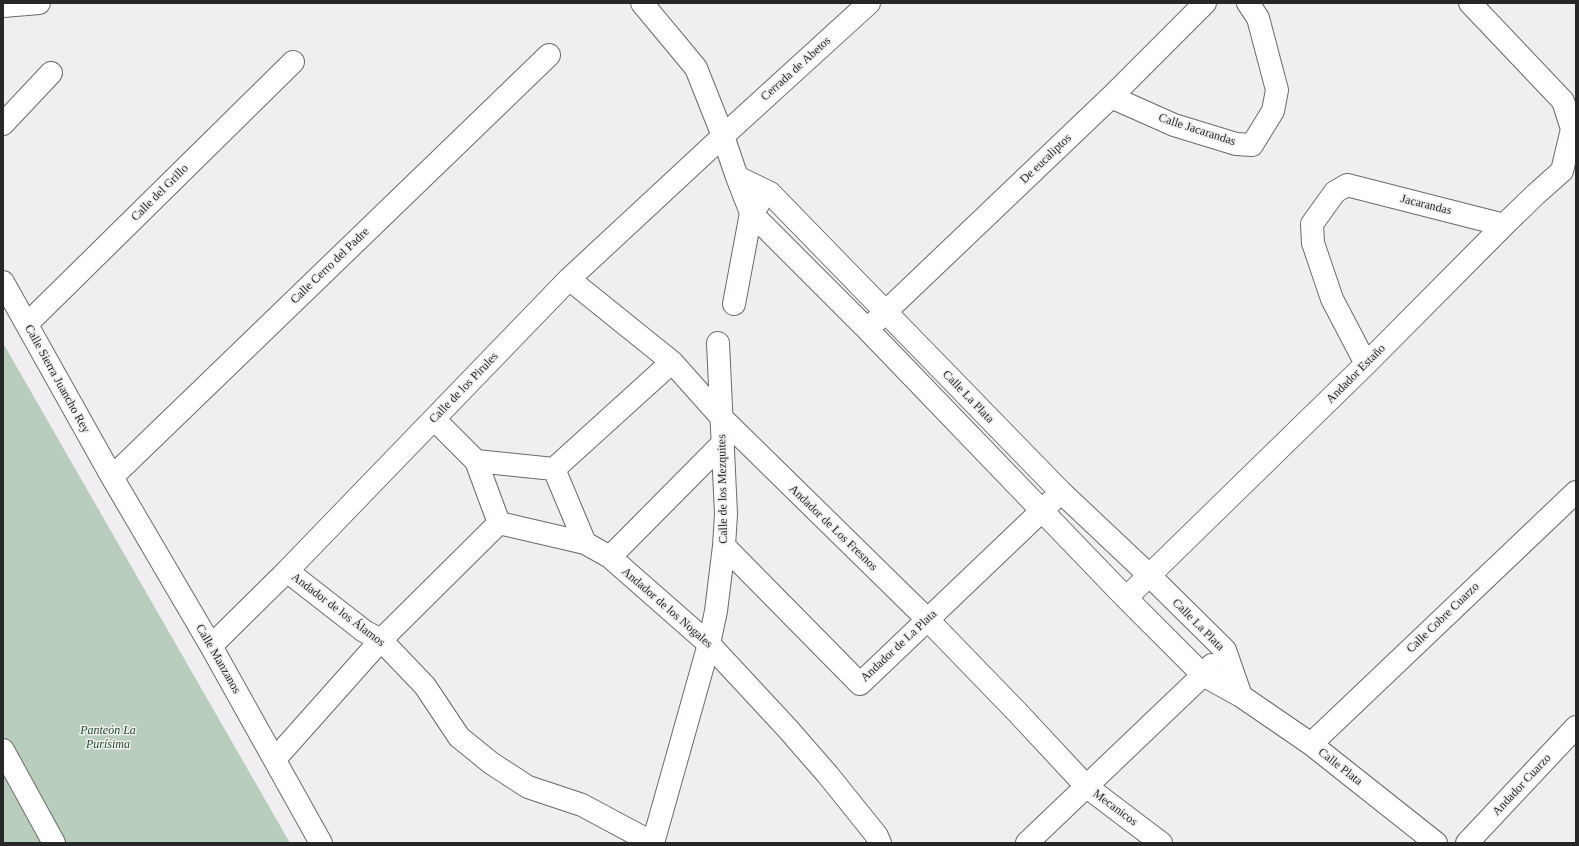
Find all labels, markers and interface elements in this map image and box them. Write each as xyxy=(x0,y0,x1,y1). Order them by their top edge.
street label: Cerrada de Abetos xyxy=(758,34,834,104)
street label: Calle Jacarandas xyxy=(1157,111,1237,149)
street label: De eucaliptos xyxy=(1017,131,1075,187)
street label: Calle del Grillo xyxy=(129,162,191,224)
street label: Jacarandas xyxy=(1399,192,1453,218)
street label: Calle Cerro del Padre xyxy=(288,225,372,307)
street label: Calle Sierra Juancho Rey xyxy=(21,322,93,436)
street label: Andador Estaño xyxy=(1323,341,1389,407)
street label: Calle de los Pirules xyxy=(427,350,501,426)
street label: Calle La Plata xyxy=(939,368,997,426)
street label: Calle de los Mezquites xyxy=(715,434,731,544)
street label: Andador de Los Fresnos xyxy=(786,482,880,574)
street label: Andador de los Nogales xyxy=(619,565,715,651)
street label: Andador de los Álamos xyxy=(288,570,388,650)
street label: Calle Cobre Cuarzo xyxy=(1404,580,1482,656)
street label: Calle La Plata xyxy=(1169,596,1227,654)
street label: Andador de La Plata xyxy=(858,607,940,685)
street label: Calle Manzanos xyxy=(192,622,244,696)
park label: Panteón La Purísima xyxy=(80,724,136,752)
street label: Calle Plata xyxy=(1315,745,1365,789)
street label: Andador Cuarzo xyxy=(1490,751,1554,819)
street label: Mecanicos xyxy=(1090,787,1140,829)

